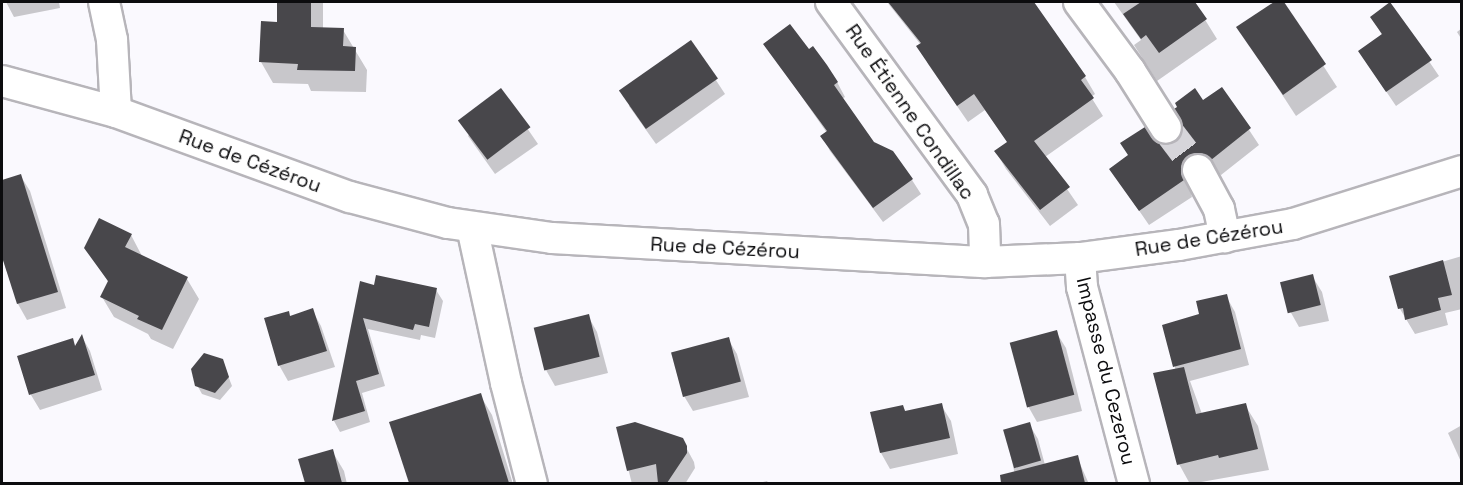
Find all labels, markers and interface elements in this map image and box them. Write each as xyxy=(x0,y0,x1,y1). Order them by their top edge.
street label: Rue Étienne Condillac xyxy=(840,20,980,204)
street label: Rue de Cézérou xyxy=(176,124,324,198)
street label: Rue de Cézérou xyxy=(1133,214,1285,262)
street label: Rue de Cézérou xyxy=(650,232,800,264)
street label: Impasse du Cezerou xyxy=(1071,275,1141,467)

